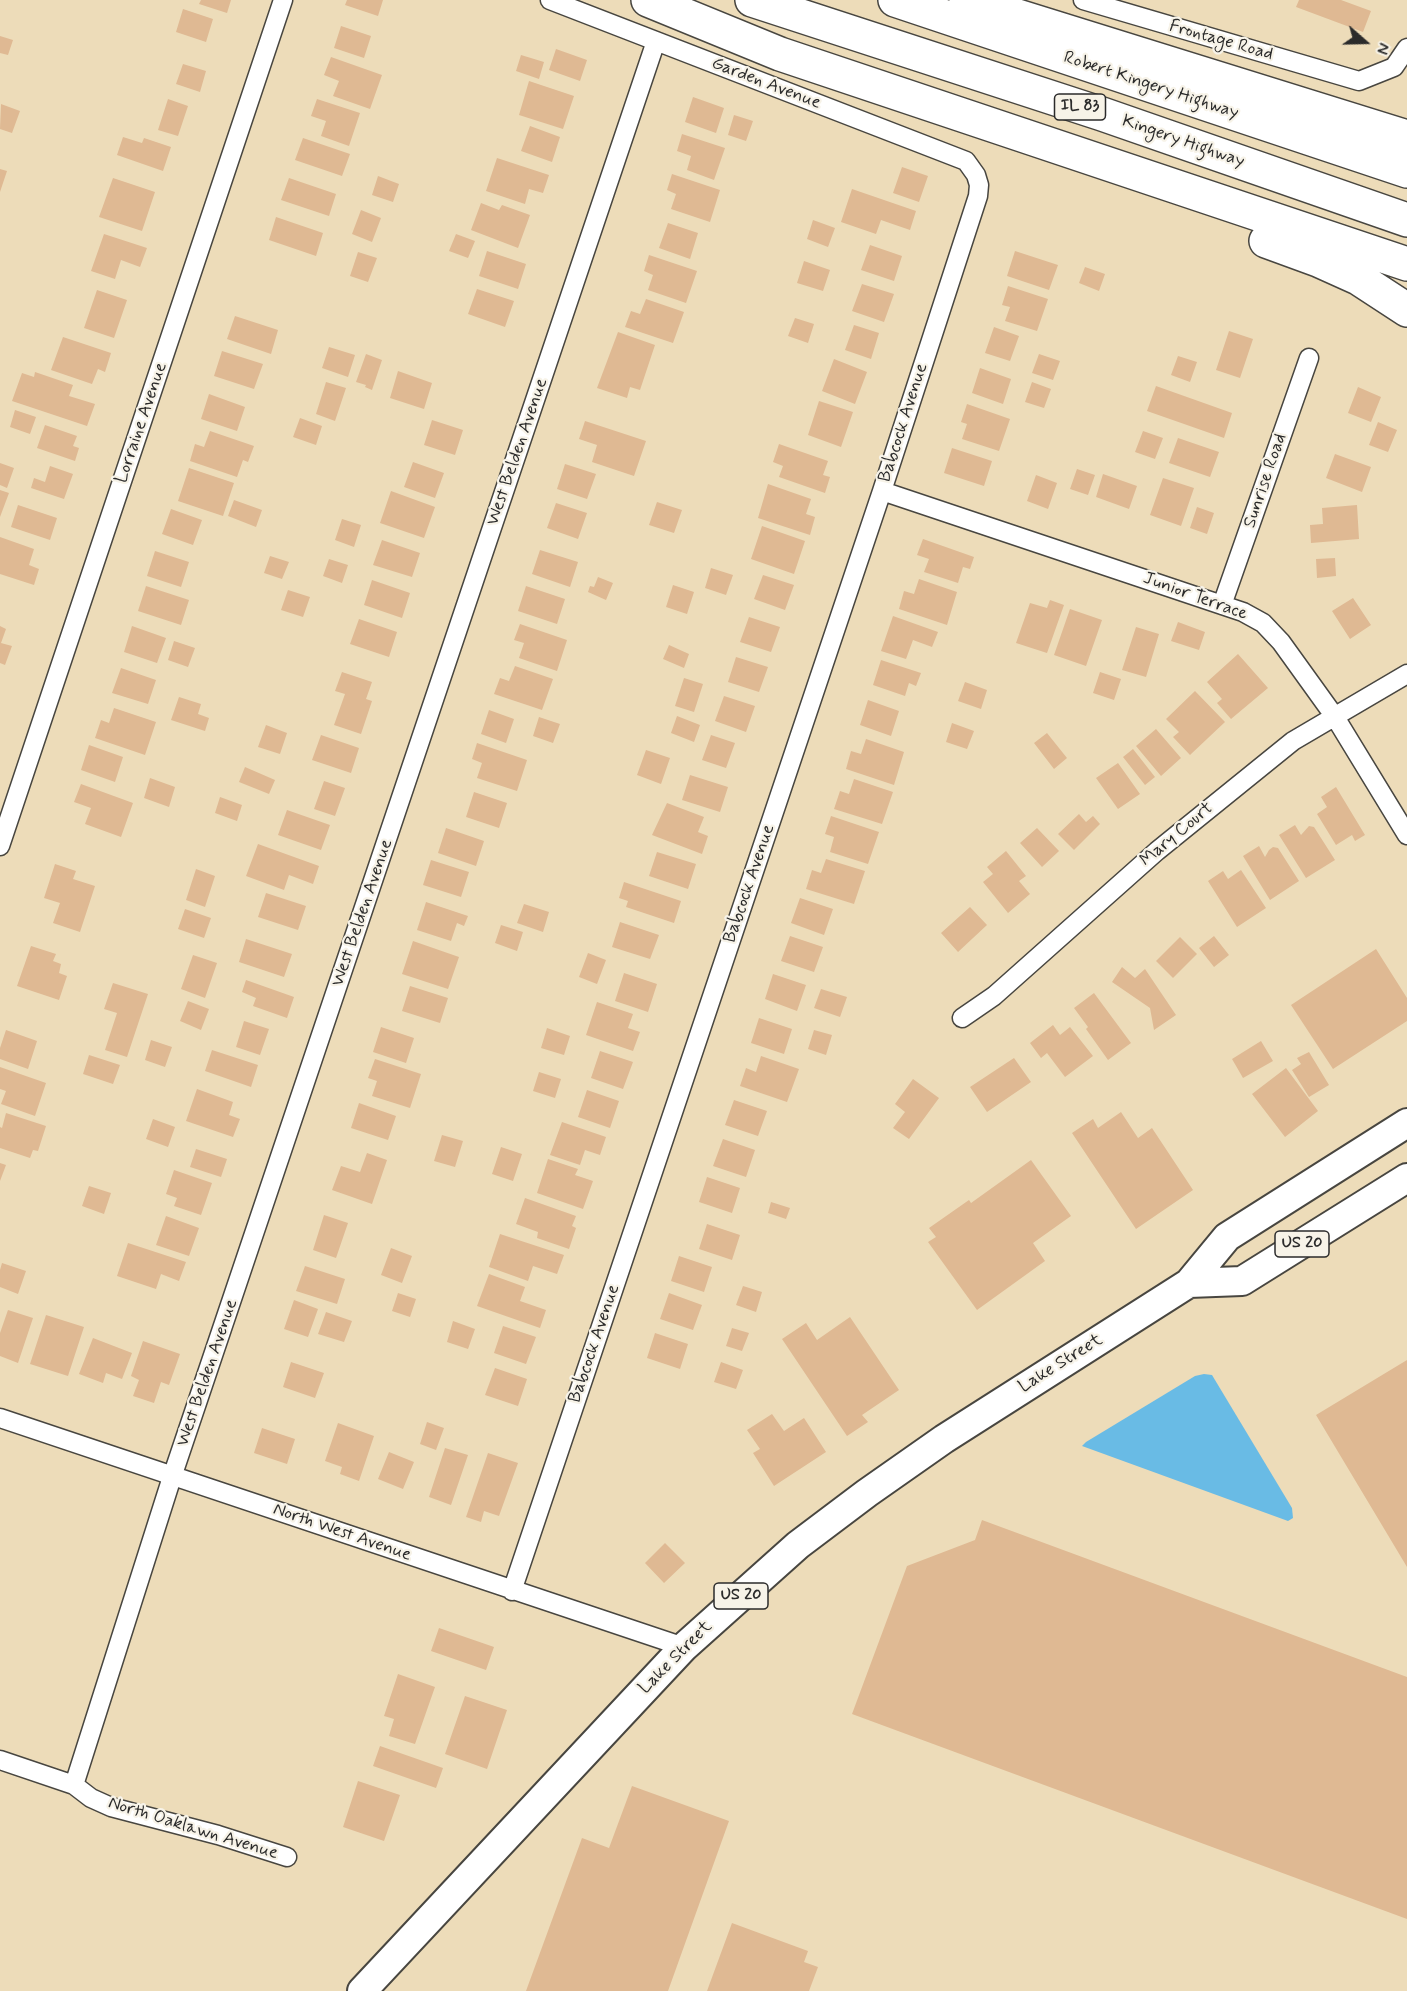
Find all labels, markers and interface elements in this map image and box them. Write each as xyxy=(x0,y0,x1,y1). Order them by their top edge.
north arrow xyxy=(1335,12,1395,72)
street label: Frontage Road xyxy=(1167,16,1275,66)
text: N xyxy=(1371,40,1394,57)
street label: Robert Kingery Highway xyxy=(1061,47,1241,125)
street label: Garden Avenue xyxy=(708,53,824,115)
road number: IL 83 xyxy=(1054,94,1106,120)
street label: Kingery Highway xyxy=(1119,111,1247,173)
street label: Lorraine Avenue xyxy=(111,360,173,486)
street label: Babcock Avenue xyxy=(875,361,933,485)
street label: West Belden Avenue xyxy=(483,376,553,528)
street label: Sunrise Road xyxy=(1240,431,1292,531)
street label: Junior Terrace xyxy=(1140,568,1250,626)
street label: Mary Court xyxy=(1136,798,1218,872)
street label: Babcock Avenue xyxy=(720,822,780,946)
street label: West Belden Avenue xyxy=(328,837,398,989)
road number: US 20 xyxy=(1275,1231,1329,1257)
street label: Babcock Avenue xyxy=(565,1282,625,1406)
street label: West Belden Avenue xyxy=(173,1297,243,1449)
street label: Lake Street xyxy=(1015,1330,1107,1398)
street label: North West Avenue xyxy=(270,1499,414,1567)
road number: US 20 xyxy=(714,1583,768,1609)
street label: Lake Street xyxy=(635,1617,717,1699)
street label: North Oaklawn Avenue xyxy=(105,1793,281,1865)

